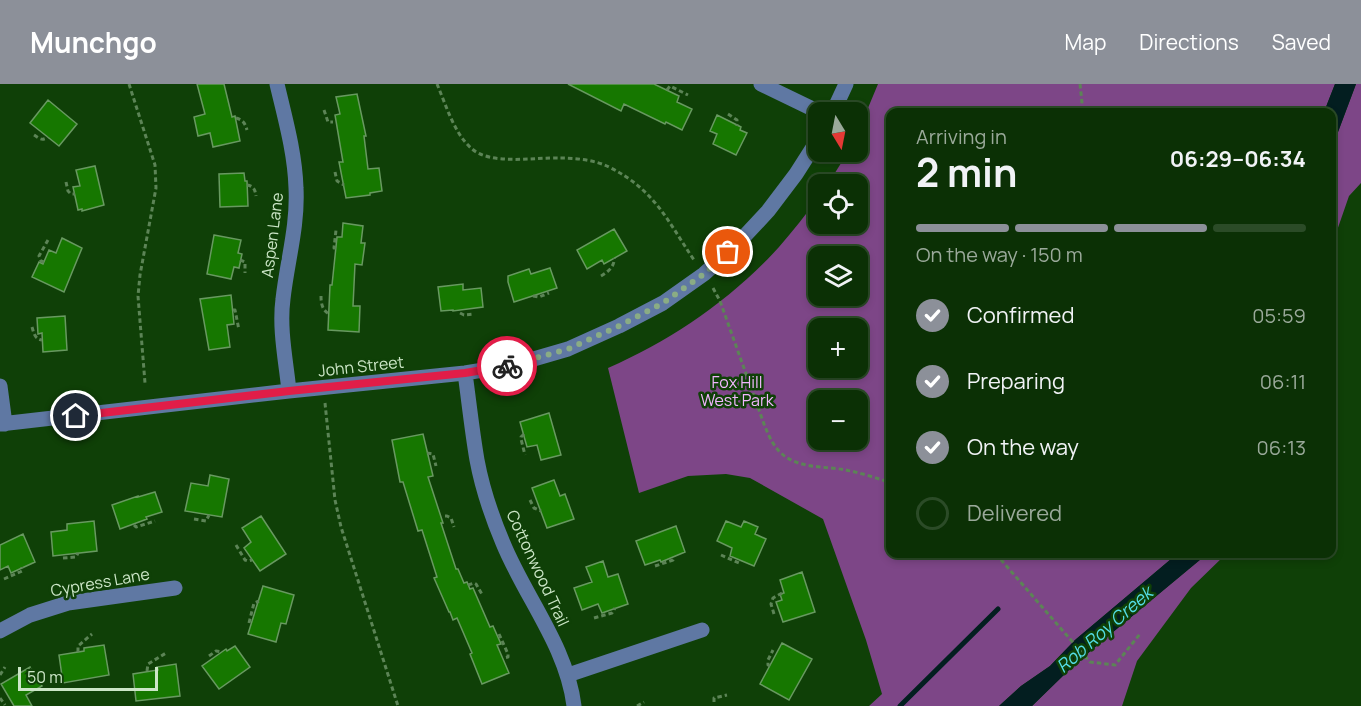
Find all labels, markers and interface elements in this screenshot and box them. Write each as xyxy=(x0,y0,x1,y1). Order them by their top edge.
text: Munchgo xyxy=(30,23,157,61)
text: Map xyxy=(1065,28,1106,56)
text: Directions xyxy=(1139,28,1239,56)
text: Saved xyxy=(1272,28,1331,56)
north arrow xyxy=(808,102,868,162)
map controls xyxy=(808,102,868,450)
text: Arriving in xyxy=(916,123,1007,150)
text: 06:29–06:34 xyxy=(1170,144,1306,174)
text: 2 min xyxy=(916,145,1017,199)
button: locate xyxy=(808,174,868,234)
street label: Aspen Lane xyxy=(256,191,288,279)
pin xyxy=(702,226,753,277)
icon: bag xyxy=(711,235,744,268)
text: On the way · 150 m xyxy=(916,241,1083,268)
button: layers xyxy=(808,246,868,306)
icon: check xyxy=(916,299,949,332)
text: Confirmed xyxy=(967,300,1075,330)
text: 05:59 xyxy=(1252,302,1306,329)
button: + xyxy=(808,318,868,378)
courier xyxy=(477,336,537,396)
icon: bike xyxy=(491,350,524,383)
street label: John Street xyxy=(317,351,405,381)
icon: check xyxy=(916,365,949,398)
text: Preparing xyxy=(967,366,1065,396)
text: 06:11 xyxy=(1260,368,1306,395)
park label: Fox Hill West Park xyxy=(700,371,775,411)
pin xyxy=(50,390,101,441)
button: − xyxy=(808,390,868,450)
icon: home xyxy=(59,399,92,432)
icon: check xyxy=(916,431,949,464)
text: On the way xyxy=(967,432,1079,462)
text: 06:13 xyxy=(1257,434,1306,461)
text: Delivered xyxy=(967,498,1062,528)
street label: Cottonwood Trail xyxy=(501,506,575,630)
street label: Cypress Lane xyxy=(49,562,151,602)
water label: Rob Roy Creek xyxy=(1051,579,1160,677)
scale bar xyxy=(18,664,158,692)
text: 50 m xyxy=(27,666,63,688)

